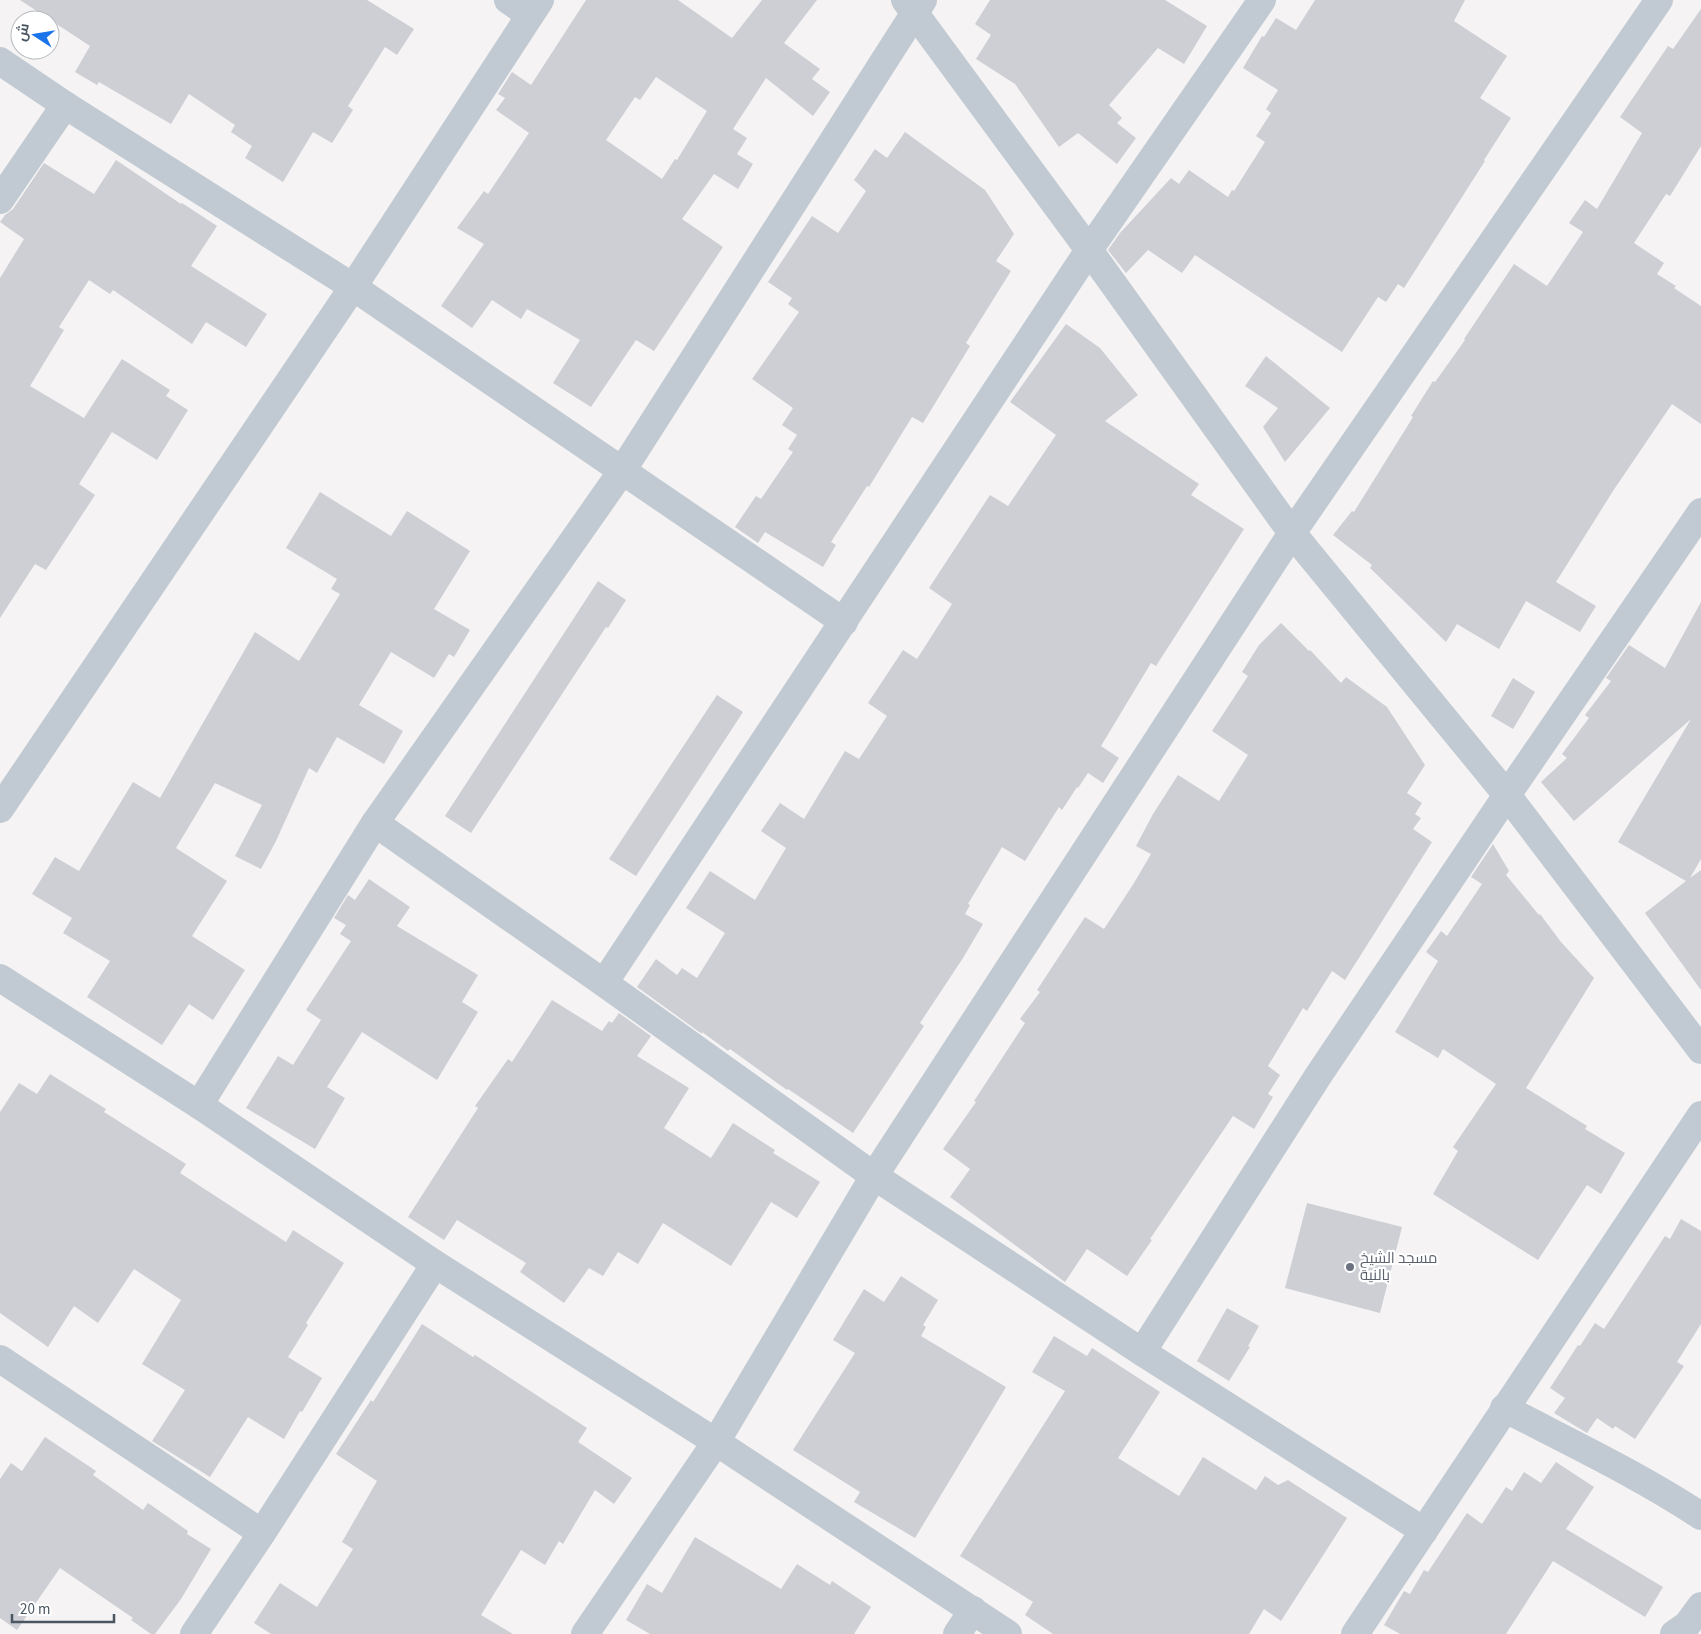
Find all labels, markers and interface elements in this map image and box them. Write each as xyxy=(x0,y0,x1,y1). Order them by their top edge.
north arrow xyxy=(10,10,60,60)
text: ش xyxy=(12,22,35,43)
place label: مسجد الشيخ بالنية xyxy=(1360,1248,1438,1286)
marker: مسجد الشيخ بالنية xyxy=(1344,1261,1356,1273)
scale bar xyxy=(12,1592,115,1624)
text: 20 m xyxy=(20,1599,50,1620)

